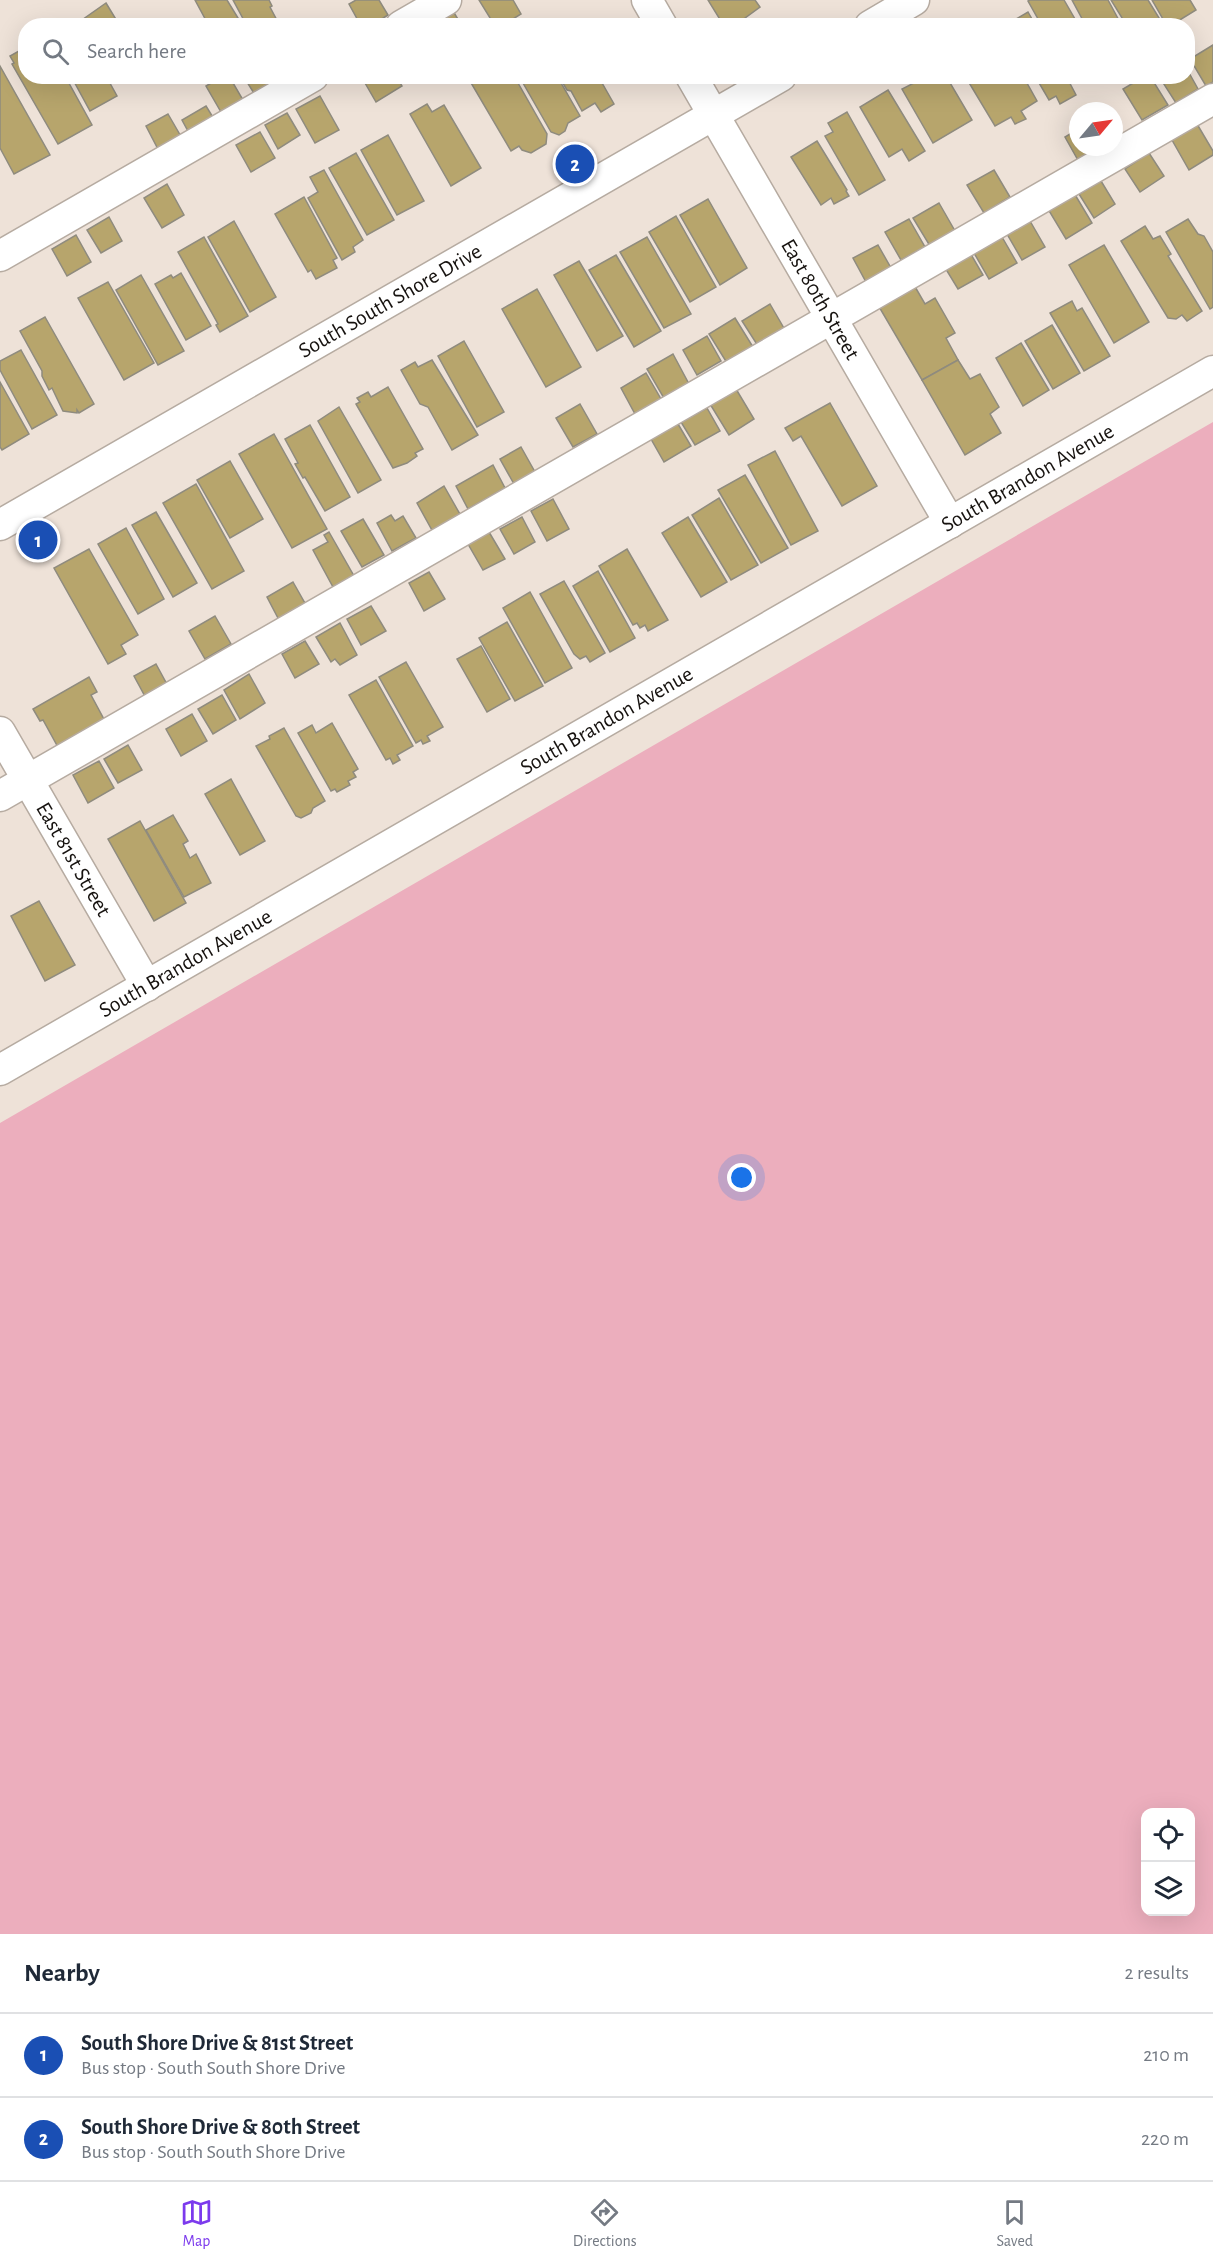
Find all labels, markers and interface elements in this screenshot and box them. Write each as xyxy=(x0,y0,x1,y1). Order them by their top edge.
search box xyxy=(18,18,1195,84)
icon: search xyxy=(39,35,72,68)
text: Search here xyxy=(87,40,186,62)
north arrow xyxy=(1069,102,1123,156)
pin: 2 xyxy=(556,142,594,186)
street label: East 80th Street xyxy=(777,235,864,363)
street label: South South Shore Drive xyxy=(295,240,485,362)
street label: South Brandon Avenue xyxy=(938,420,1118,536)
pin: 1 xyxy=(18,518,57,562)
street label: South Brandon Avenue xyxy=(516,662,697,779)
street label: East 81st Street xyxy=(32,798,115,920)
street label: South Brandon Avenue xyxy=(95,905,275,1021)
your location xyxy=(727,1163,756,1192)
map controls xyxy=(1141,1808,1195,1916)
button: locate xyxy=(1141,1808,1195,1862)
button: layers xyxy=(1141,1862,1195,1916)
text: Nearby xyxy=(24,1960,100,1986)
text: 2 results xyxy=(1125,1963,1189,1983)
text: South Shore Drive & 81st Street xyxy=(81,2032,353,2054)
text: 1 xyxy=(40,2045,47,2065)
text: 210 m xyxy=(1143,2045,1189,2065)
text: Bus stop · South South Shore Drive xyxy=(81,2058,345,2078)
text: South Shore Drive & 80th Street xyxy=(81,2116,360,2138)
text: 2 xyxy=(39,2129,48,2149)
text: 220 m xyxy=(1141,2129,1189,2149)
text: Bus stop · South South Shore Drive xyxy=(81,2142,345,2162)
tab: Map xyxy=(180,2196,213,2251)
tab: Directions xyxy=(573,2196,637,2251)
tab: Saved xyxy=(996,2196,1033,2251)

